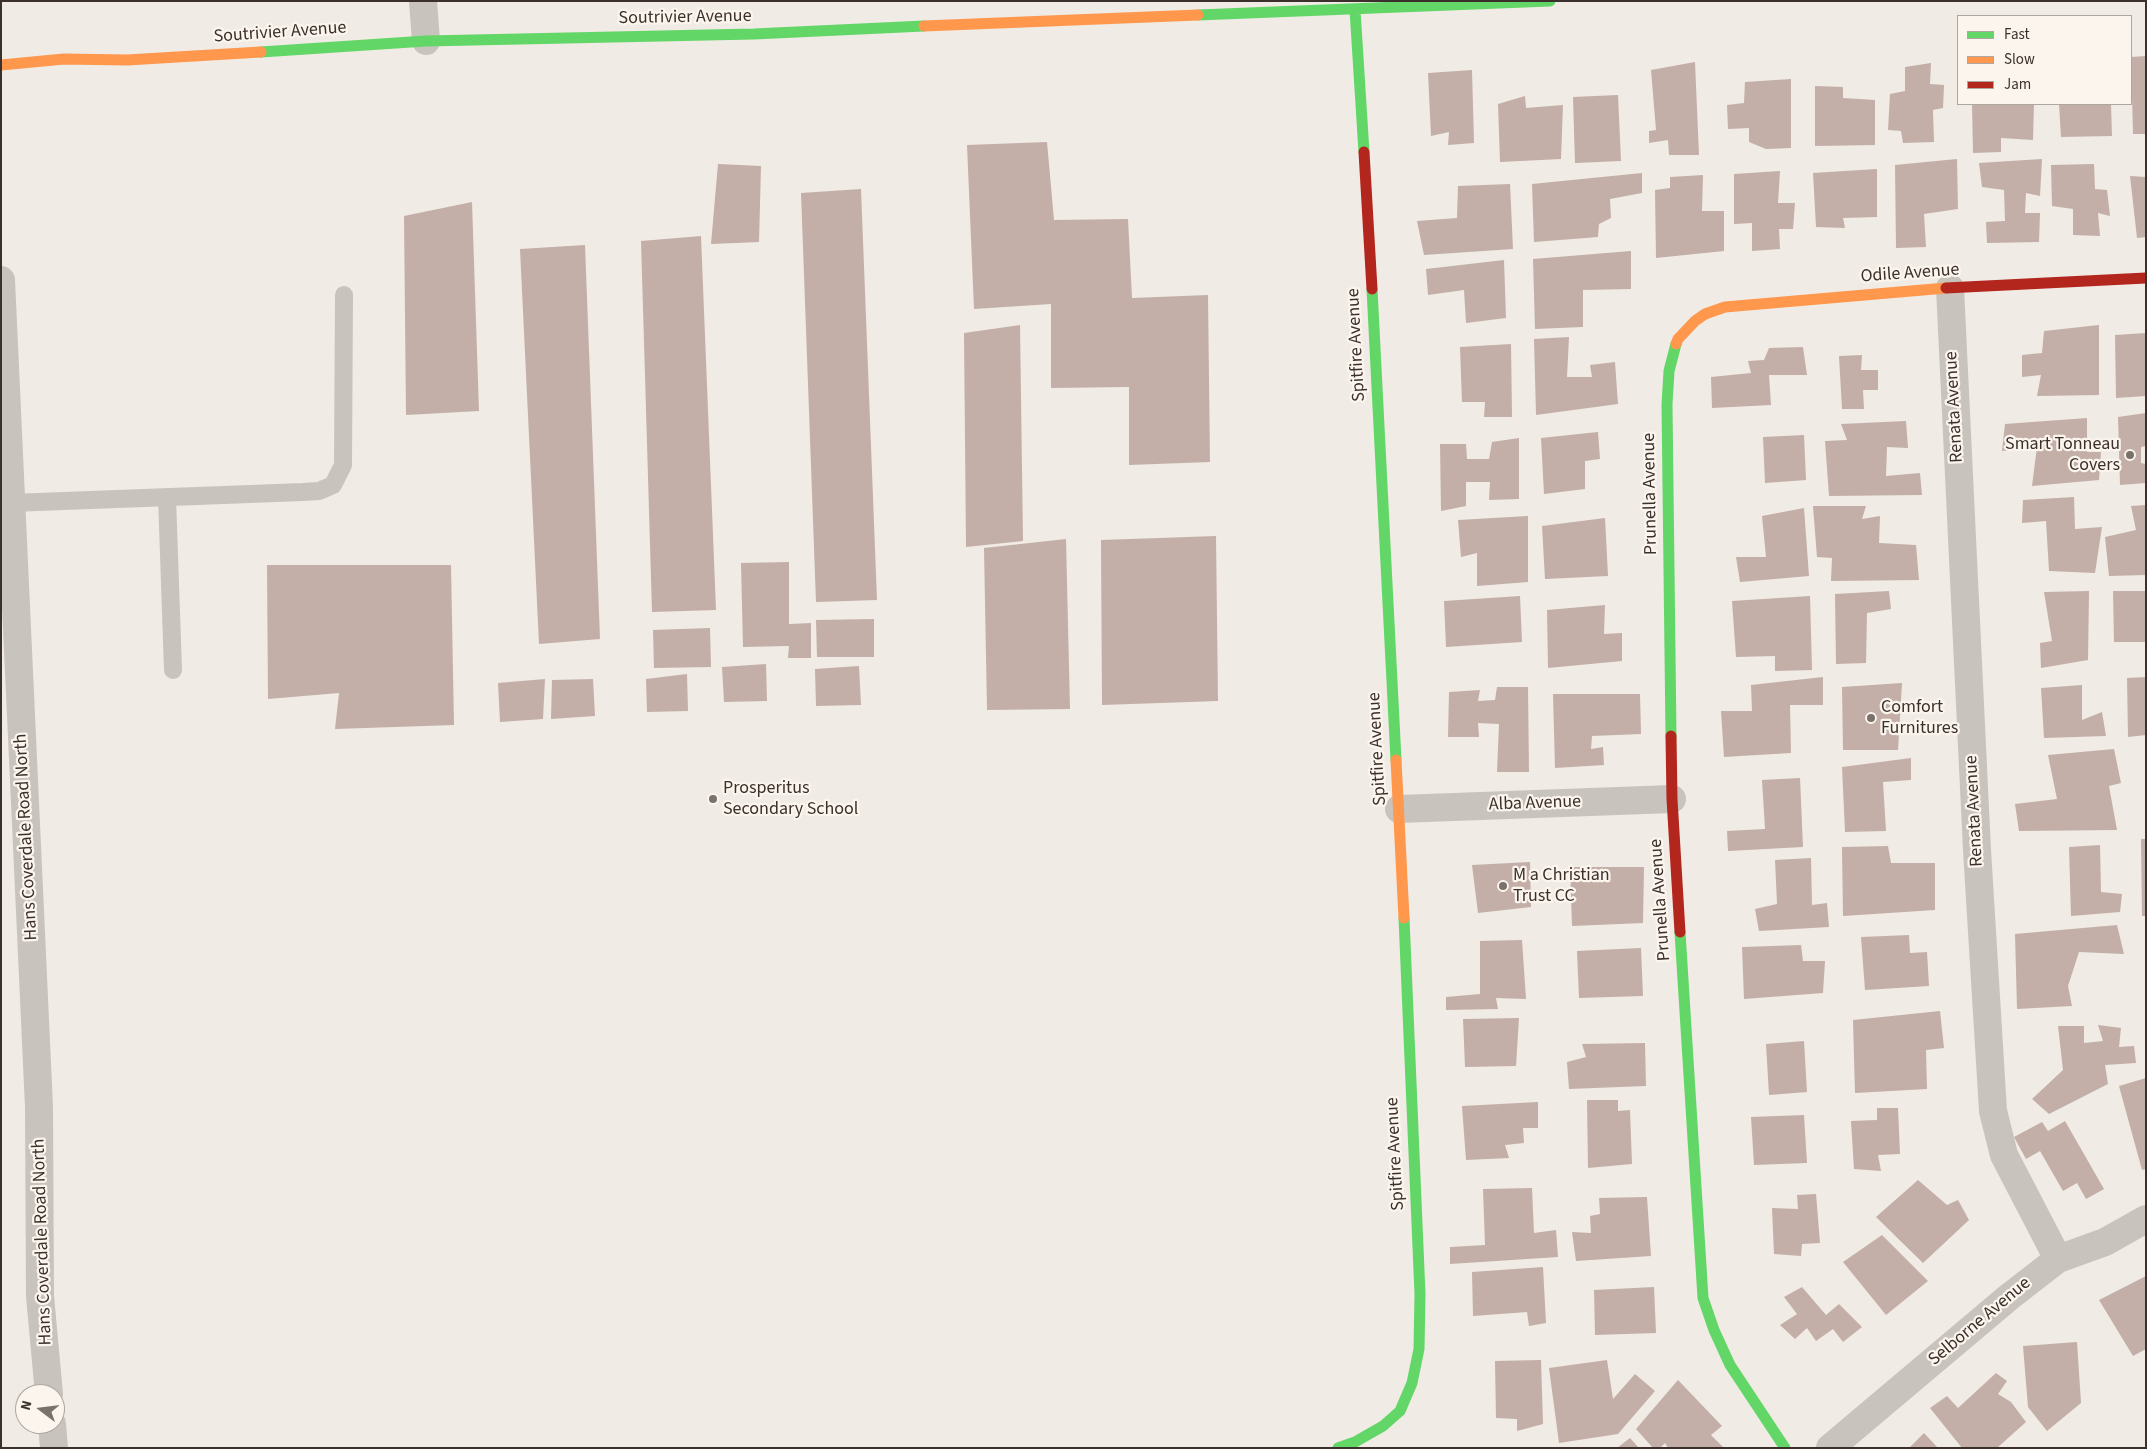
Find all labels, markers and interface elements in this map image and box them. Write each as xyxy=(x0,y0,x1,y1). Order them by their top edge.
street label: Soutrivier Avenue xyxy=(618,6,752,30)
legend xyxy=(1957,15,2132,105)
street label: Soutrivier Avenue xyxy=(213,18,347,48)
text: Fast xyxy=(2004,24,2030,45)
text: Slow xyxy=(2004,49,2035,70)
text: Jam xyxy=(2004,74,2031,95)
street label: Odile Avenue xyxy=(1860,260,1960,288)
street label: Spitfire Avenue xyxy=(1343,288,1371,402)
street label: Renata Avenue xyxy=(1941,351,1969,463)
street label: Prunella Avenue xyxy=(1639,433,1663,555)
place label: Smart Tonneau Covers xyxy=(2005,434,2120,476)
marker: Smart Tonneau Covers xyxy=(2124,449,2136,461)
street label: Spitfire Avenue xyxy=(1364,692,1392,806)
place label: Comfort Furnitures xyxy=(1881,697,1958,740)
marker: Comfort Furnitures xyxy=(1865,712,1877,724)
street label: Hans Coverdale Road North xyxy=(11,733,43,941)
street label: Renata Avenue xyxy=(1961,755,1989,867)
place label: Prosperitus Secondary School xyxy=(723,778,858,821)
street label: Alba Avenue xyxy=(1489,792,1581,816)
marker: Prosperitus Secondary School xyxy=(707,793,719,805)
street label: Prunella Avenue xyxy=(1646,838,1676,962)
place label: M a Christian Trust CC xyxy=(1513,865,1610,908)
marker: M a Christian Trust CC xyxy=(1497,880,1509,892)
street label: Spitfire Avenue xyxy=(1382,1097,1410,1211)
street label: Hans Coverdale Road North xyxy=(29,1138,57,1346)
street label: Selborne Avenue xyxy=(1924,1273,2036,1371)
north arrow xyxy=(15,1384,65,1434)
text: N xyxy=(16,1398,37,1412)

